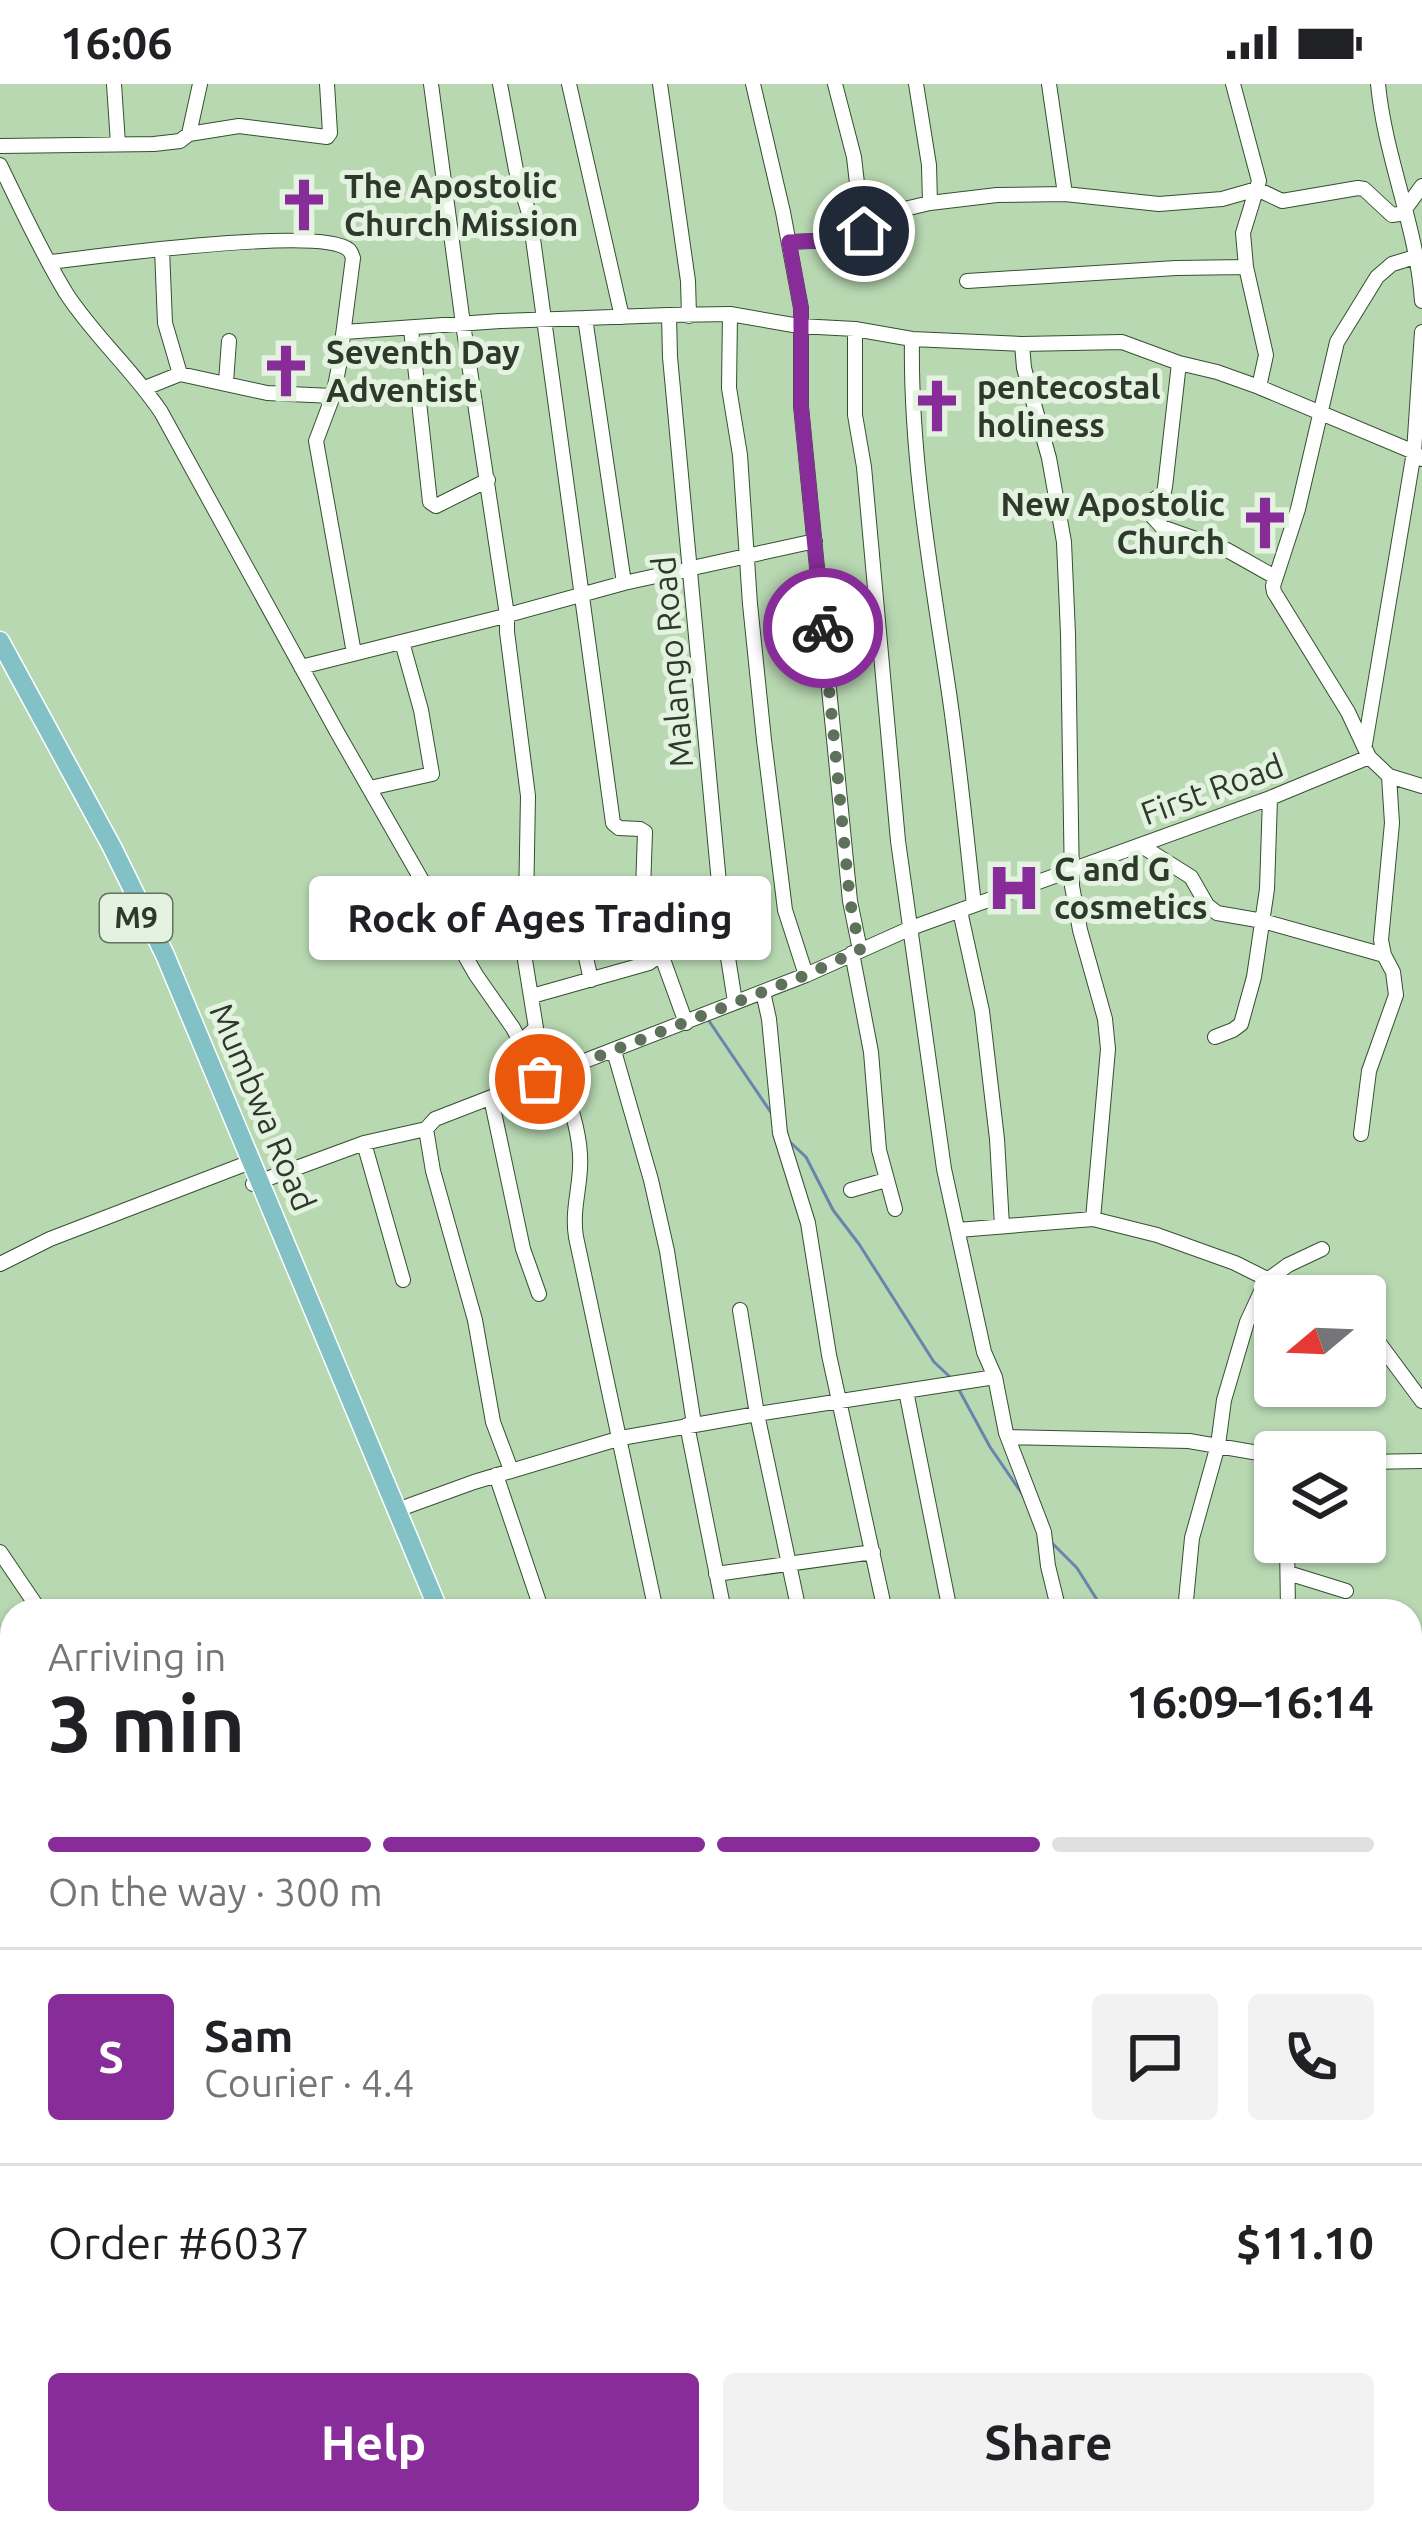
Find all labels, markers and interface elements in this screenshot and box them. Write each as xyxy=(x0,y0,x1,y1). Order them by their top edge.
text: 16:06 xyxy=(60,17,173,68)
place label: The Apostolic Church Mission xyxy=(344,167,578,242)
church icon: The Apostolic Church Mission xyxy=(275,176,333,234)
pin xyxy=(813,180,915,282)
icon: home xyxy=(831,198,897,264)
place label: Seventh Day Adventist xyxy=(326,333,520,408)
church icon: Seventh Day Adventist xyxy=(257,342,315,400)
place label: pentecostal holiness xyxy=(977,368,1160,443)
church icon: pentecostal holiness xyxy=(908,377,966,435)
place label: New Apostolic Church xyxy=(1000,485,1225,560)
church icon: New Apostolic Church xyxy=(1236,494,1294,552)
street label: Malango Road xyxy=(644,555,699,769)
courier xyxy=(763,568,883,688)
icon: bike xyxy=(790,595,856,661)
street label: First Road xyxy=(1136,746,1288,831)
place label: C and G cosmetics xyxy=(1054,850,1208,925)
hospital icon: C and G cosmetics xyxy=(985,859,1043,917)
callout: Rock of Ages Trading xyxy=(309,875,771,959)
road number: M9 xyxy=(100,894,172,942)
text: Rock of Ages Trading xyxy=(347,896,733,939)
street label: Mumbwa Road xyxy=(203,998,324,1216)
pin xyxy=(489,1028,591,1130)
icon: bag xyxy=(507,1046,573,1112)
north arrow xyxy=(1254,1275,1386,1407)
map controls xyxy=(1254,1275,1386,1563)
button: layers xyxy=(1254,1431,1386,1563)
text: Arriving in xyxy=(48,1635,226,1678)
text: 16:09–16:14 xyxy=(1126,1676,1374,1727)
text: 3 min xyxy=(48,1679,245,1767)
text: On the way · 300 m xyxy=(48,1870,383,1913)
button: chat xyxy=(1092,1994,1218,2120)
button: phone xyxy=(1248,1994,1374,2120)
text: Sam xyxy=(204,2010,293,2061)
text: S xyxy=(98,2031,124,2082)
text: Courier · 4.4 xyxy=(204,2061,415,2104)
text: Order #6037 xyxy=(48,2217,310,2268)
text: $11.10 xyxy=(1236,2217,1374,2268)
button: Help xyxy=(48,2373,699,2511)
button: Share xyxy=(723,2373,1374,2511)

